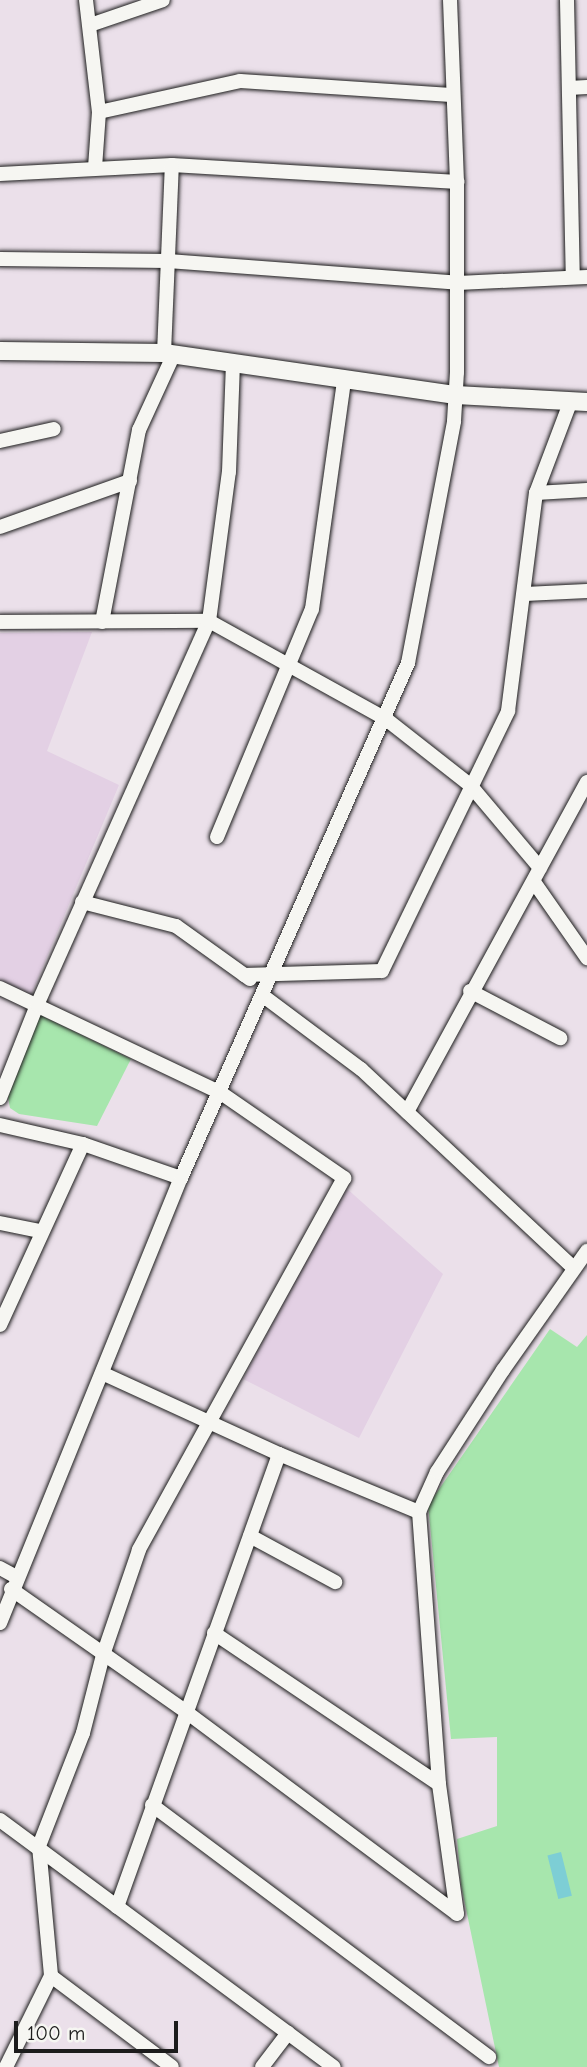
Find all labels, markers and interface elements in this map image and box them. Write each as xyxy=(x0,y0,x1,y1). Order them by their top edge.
scale bar xyxy=(18,2008,182,2052)
text: 100 m xyxy=(27,2021,85,2045)

